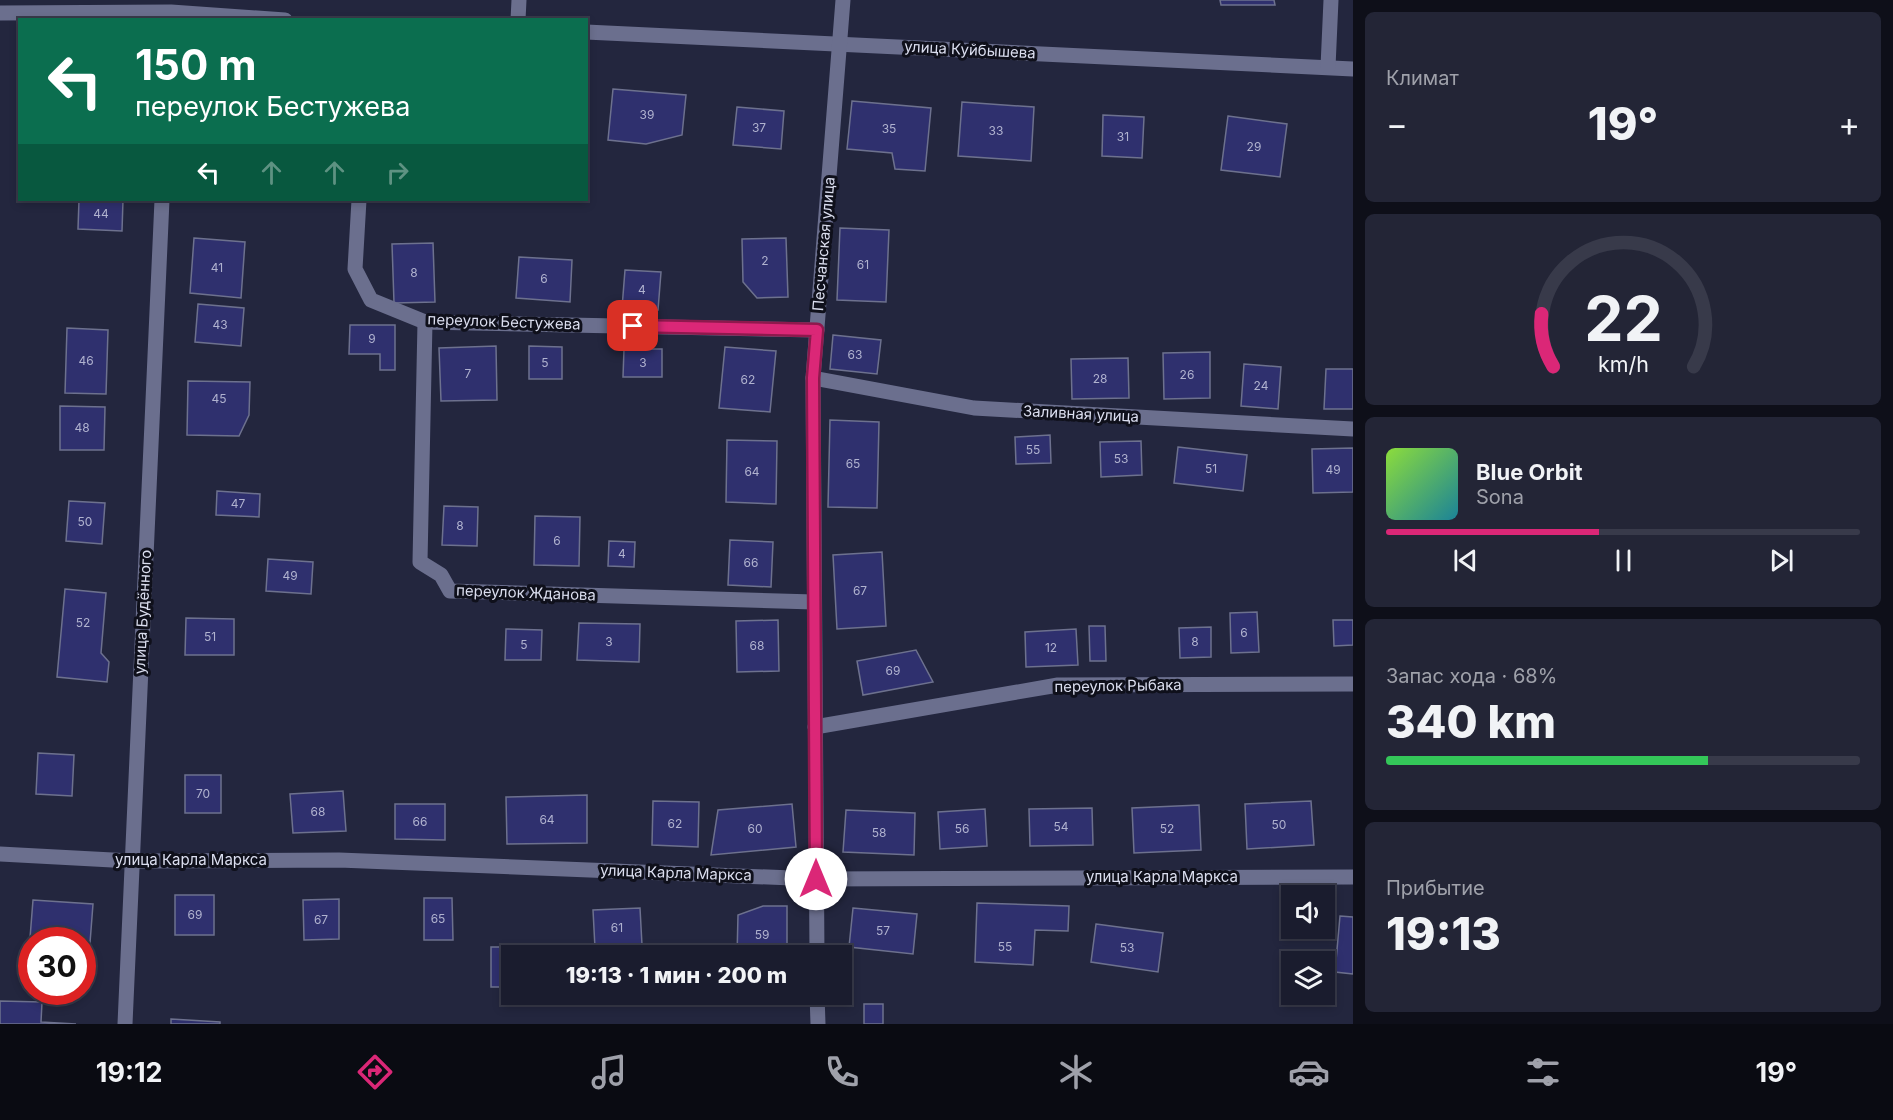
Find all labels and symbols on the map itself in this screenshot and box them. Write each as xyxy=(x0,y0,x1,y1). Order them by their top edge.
street label: улица Куйбышева xyxy=(904,37,1036,62)
house number: 39 xyxy=(640,107,654,122)
house number: 37 xyxy=(752,120,766,135)
house number: 35 xyxy=(882,121,896,136)
house number: 33 xyxy=(989,123,1003,138)
house number: 31 xyxy=(1117,129,1129,144)
house number: 29 xyxy=(1247,139,1261,154)
street label: Песчанская улица xyxy=(808,176,839,312)
house number: 44 xyxy=(93,206,109,221)
house number: 2 xyxy=(761,253,769,268)
house number: 61 xyxy=(857,257,869,272)
house number: 41 xyxy=(211,260,223,275)
house number: 8 xyxy=(410,265,418,280)
house number: 6 xyxy=(540,271,548,286)
house number: 4 xyxy=(638,282,646,297)
pin xyxy=(607,300,658,351)
street label: переулок Бестужева xyxy=(427,309,581,334)
house number: 43 xyxy=(212,317,228,332)
house number: 9 xyxy=(368,331,376,346)
house number: 63 xyxy=(848,347,862,362)
house number: 46 xyxy=(78,353,94,368)
house number: 5 xyxy=(541,355,549,370)
house number: 3 xyxy=(639,355,647,370)
house number: 7 xyxy=(465,366,472,381)
house number: 26 xyxy=(1180,367,1194,382)
house number: 28 xyxy=(1093,371,1107,386)
house number: 62 xyxy=(741,372,755,387)
house number: 24 xyxy=(1254,378,1269,393)
house number: 45 xyxy=(211,391,227,406)
street label: Заливная улица xyxy=(1023,401,1140,426)
house number: 48 xyxy=(74,420,90,435)
house number: 55 xyxy=(1026,442,1040,457)
house number: 53 xyxy=(1114,451,1128,466)
house number: 65 xyxy=(846,456,860,471)
house number: 51 xyxy=(1205,461,1217,476)
house number: 49 xyxy=(1325,462,1341,477)
house number: 64 xyxy=(744,464,760,479)
house number: 47 xyxy=(231,496,245,511)
house number: 50 xyxy=(78,514,92,529)
house number: 8 xyxy=(456,518,464,533)
house number: 6 xyxy=(553,533,561,548)
house number: 4 xyxy=(618,546,626,561)
street label: улица Будённого xyxy=(130,549,155,675)
house number: 66 xyxy=(744,555,758,570)
house number: 49 xyxy=(282,568,298,583)
street label: переулок Жданова xyxy=(456,581,596,604)
house number: 67 xyxy=(853,583,867,598)
house number: 52 xyxy=(76,615,90,630)
house number: 6 xyxy=(1240,625,1248,640)
house number: 51 xyxy=(204,629,216,644)
house number: 3 xyxy=(605,634,613,649)
house number: 8 xyxy=(1191,634,1199,649)
house number: 5 xyxy=(520,637,528,652)
house number: 68 xyxy=(750,638,764,653)
house number: 12 xyxy=(1045,640,1057,655)
house number: 69 xyxy=(886,663,900,678)
street label: переулок Рыбака xyxy=(1054,675,1182,696)
house number: 70 xyxy=(196,786,210,801)
house number: 68 xyxy=(311,804,325,819)
house number: 64 xyxy=(539,812,555,827)
house number: 66 xyxy=(413,814,427,829)
house number: 62 xyxy=(668,816,682,831)
house number: 50 xyxy=(1272,817,1286,832)
house number: 54 xyxy=(1053,819,1069,834)
house number: 60 xyxy=(747,821,763,836)
house number: 56 xyxy=(955,821,969,836)
house number: 52 xyxy=(1160,821,1174,836)
house number: 58 xyxy=(872,825,886,840)
position arrow xyxy=(784,847,848,911)
street label: улица Карла Маркса xyxy=(115,850,267,869)
street label: улица Карла Маркса xyxy=(600,860,752,885)
street label: улица Карла Маркса xyxy=(1086,867,1238,886)
house number: 69 xyxy=(188,907,202,922)
house number: 65 xyxy=(431,911,445,926)
house number: 67 xyxy=(314,912,328,927)
house number: 61 xyxy=(611,920,623,935)
house number: 57 xyxy=(876,923,890,938)
speed limit sign: 30 xyxy=(18,927,96,1005)
house number: 59 xyxy=(755,927,769,942)
house number: 55 xyxy=(998,939,1012,954)
house number: 53 xyxy=(1120,940,1134,955)

